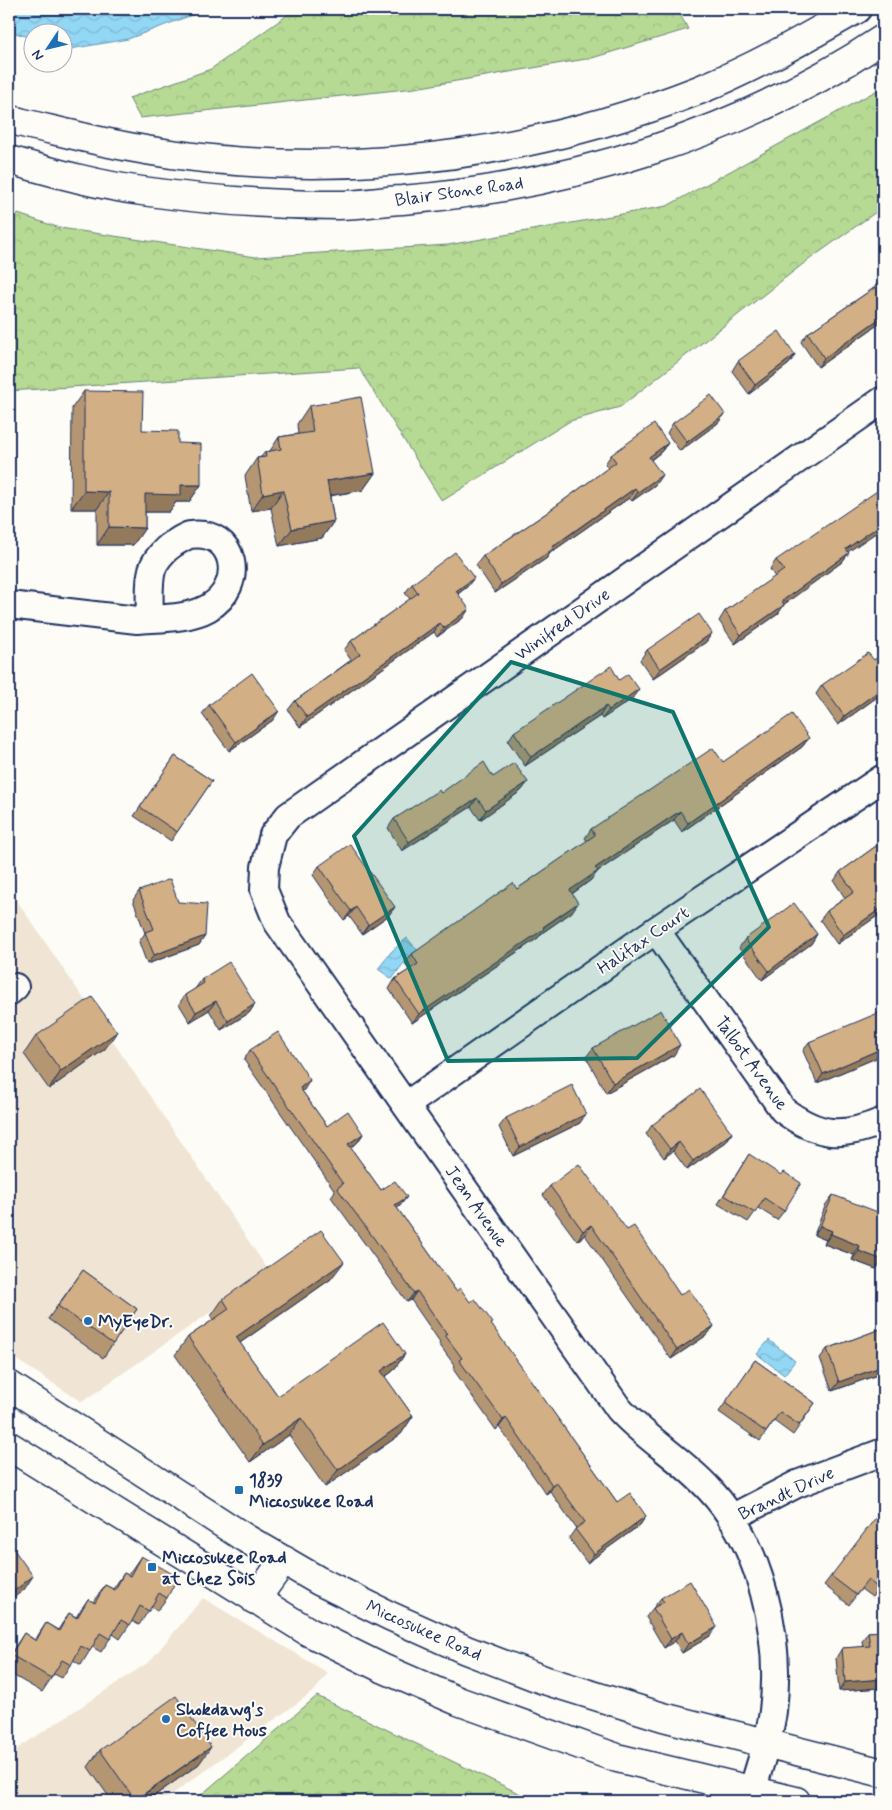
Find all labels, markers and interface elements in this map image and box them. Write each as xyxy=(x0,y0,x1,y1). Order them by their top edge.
north arrow xyxy=(22,22,72,72)
text: N xyxy=(28,46,48,64)
street label: Blair Stone Road xyxy=(393,171,525,213)
street label: Winifred Drive xyxy=(510,583,615,667)
street label: Halifax Court xyxy=(593,901,695,980)
street label: Talbot Avenue xyxy=(709,1012,793,1115)
street label: Jean Avenue xyxy=(439,1161,513,1252)
place label: MyEyeDr. xyxy=(98,1310,173,1334)
marker: MyEyeDr. xyxy=(82,1315,94,1327)
street label: Brandt Drive xyxy=(735,1461,838,1527)
place label: 1839 Miccosukee Road xyxy=(249,1469,374,1514)
marker: 1839 Miccosukee Road xyxy=(233,1484,245,1496)
place label: Miccosukee Road at Chez Sois xyxy=(162,1546,287,1591)
marker: Miccosukee Road at Chez Sois xyxy=(146,1561,158,1573)
street label: Miccosukee Road xyxy=(362,1595,485,1667)
place label: Shokdawg's Coffee Hous xyxy=(176,1698,267,1743)
marker: Shokdawg's Coffee Hous xyxy=(160,1713,172,1725)

